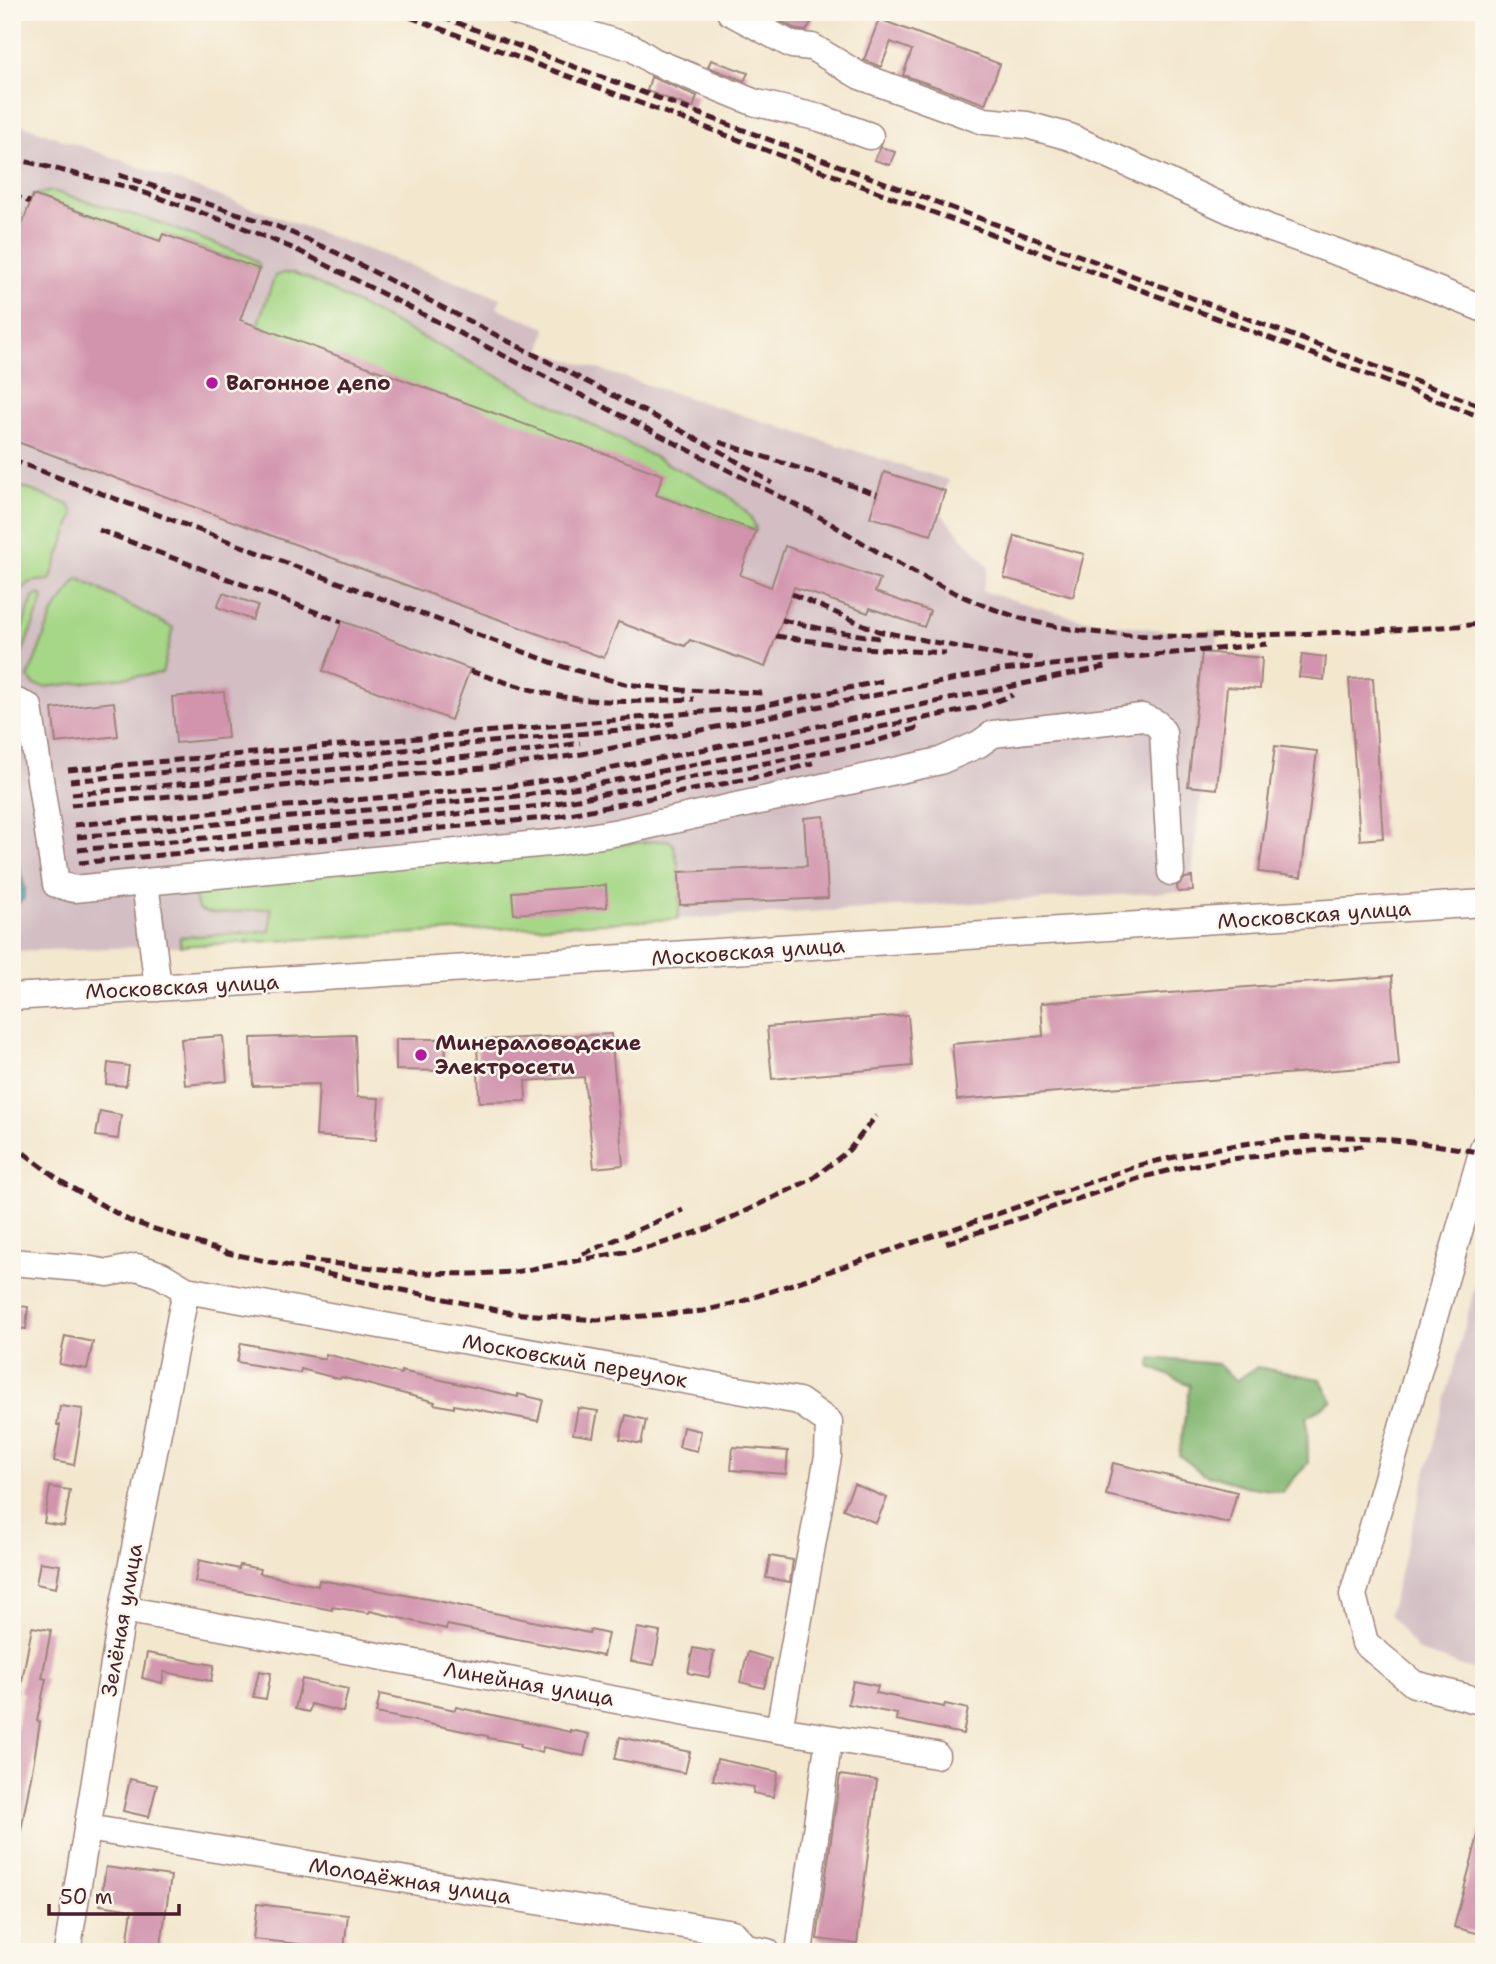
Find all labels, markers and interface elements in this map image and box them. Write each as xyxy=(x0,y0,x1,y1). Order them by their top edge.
place label: Вагонное депо xyxy=(226,369,391,397)
marker: Вагонное депо xyxy=(204,375,220,391)
street label: Московская улица xyxy=(1216,894,1412,936)
street label: Московская улица xyxy=(650,931,846,973)
street label: Московская улица xyxy=(84,968,280,1006)
place label: Минераловодские Электросети xyxy=(435,1029,641,1081)
marker: Минераловодские Электросети xyxy=(413,1047,429,1063)
street label: Московский переулок xyxy=(460,1327,690,1395)
street label: Зелёная улица xyxy=(95,1541,149,1699)
street label: Линейная улица xyxy=(442,1655,616,1713)
street label: Молодёжная улица xyxy=(307,1851,513,1911)
scale bar xyxy=(49,1873,178,1917)
text: 50 m xyxy=(60,1883,113,1911)

